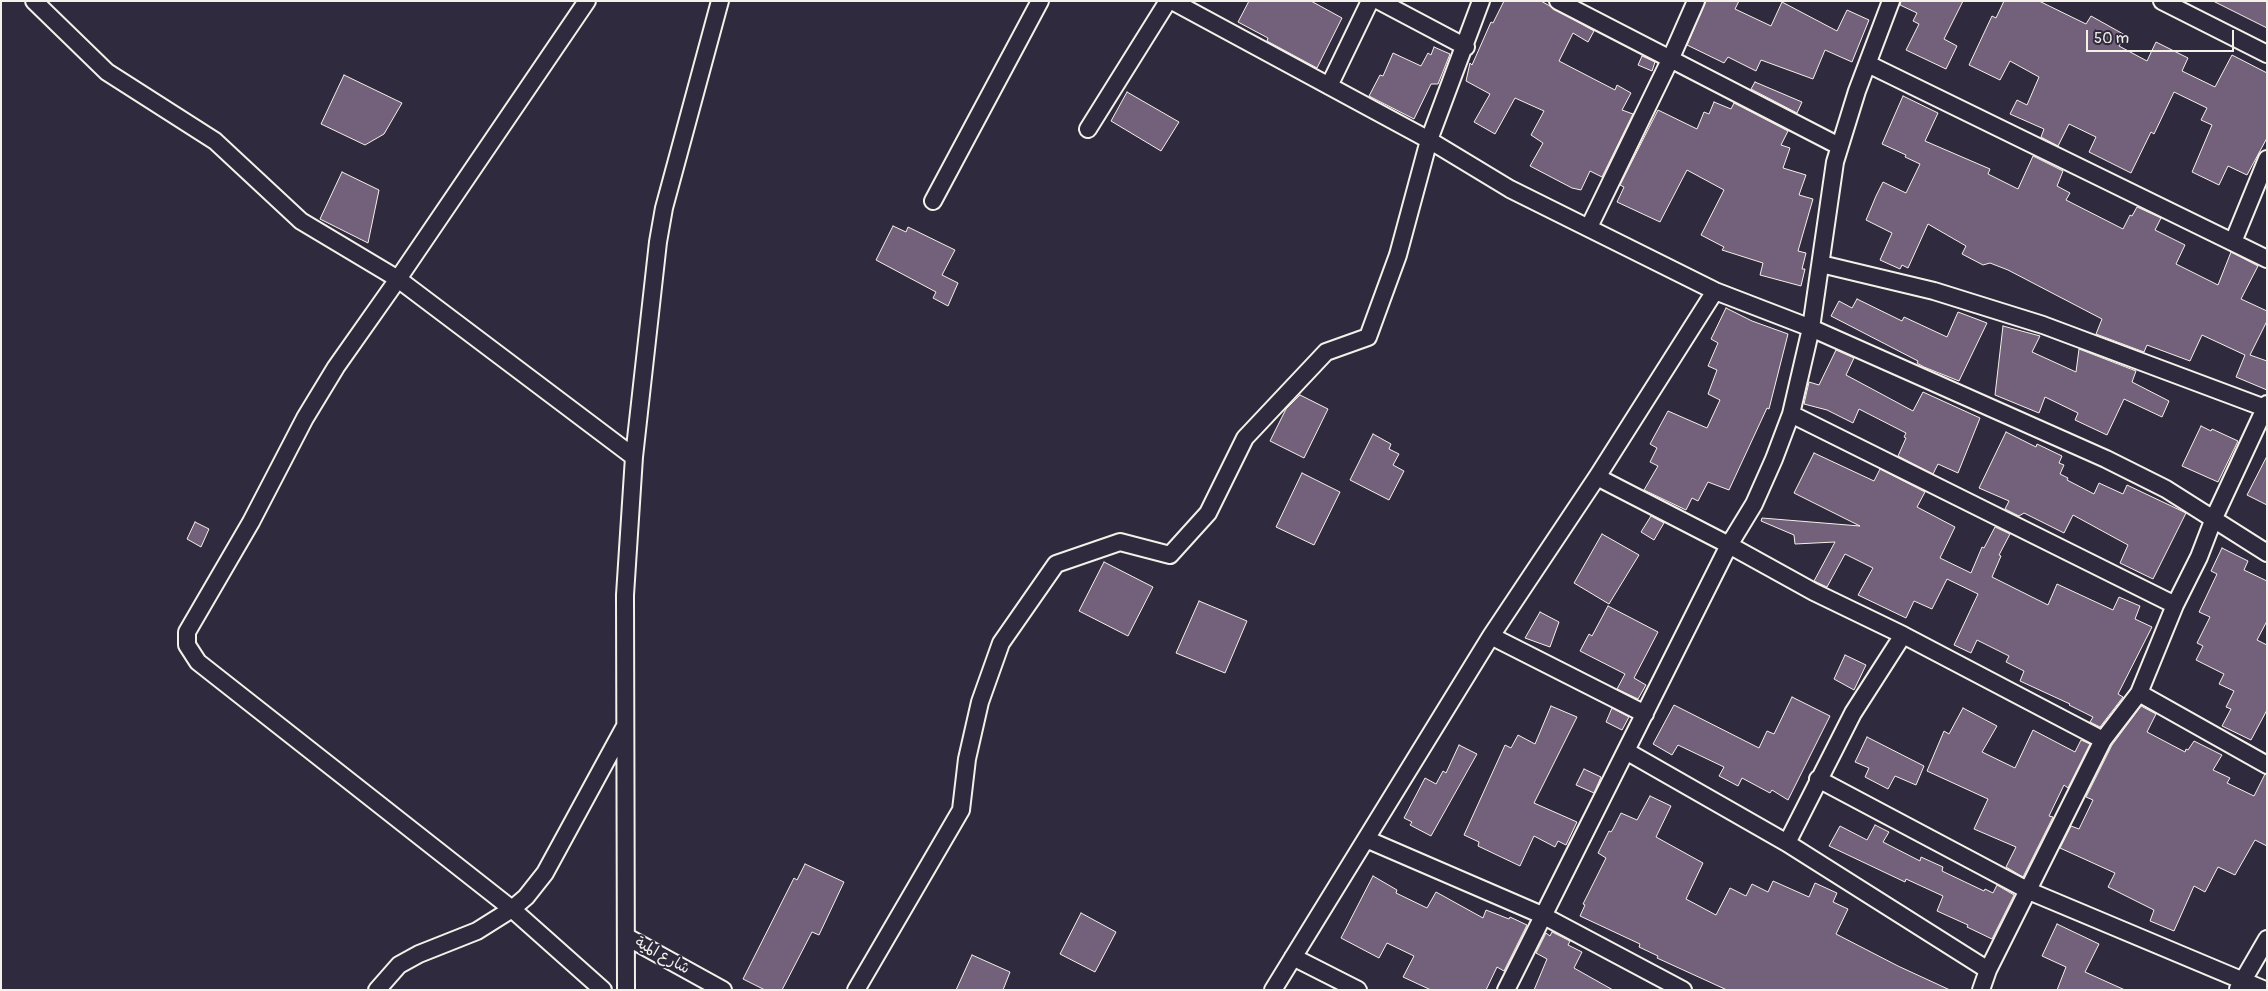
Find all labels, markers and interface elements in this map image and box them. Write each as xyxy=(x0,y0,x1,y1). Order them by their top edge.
scale bar xyxy=(2088,20,2236,52)
text: 50 m xyxy=(2094,29,2129,48)
street label: شارع المية xyxy=(631,934,693,978)

